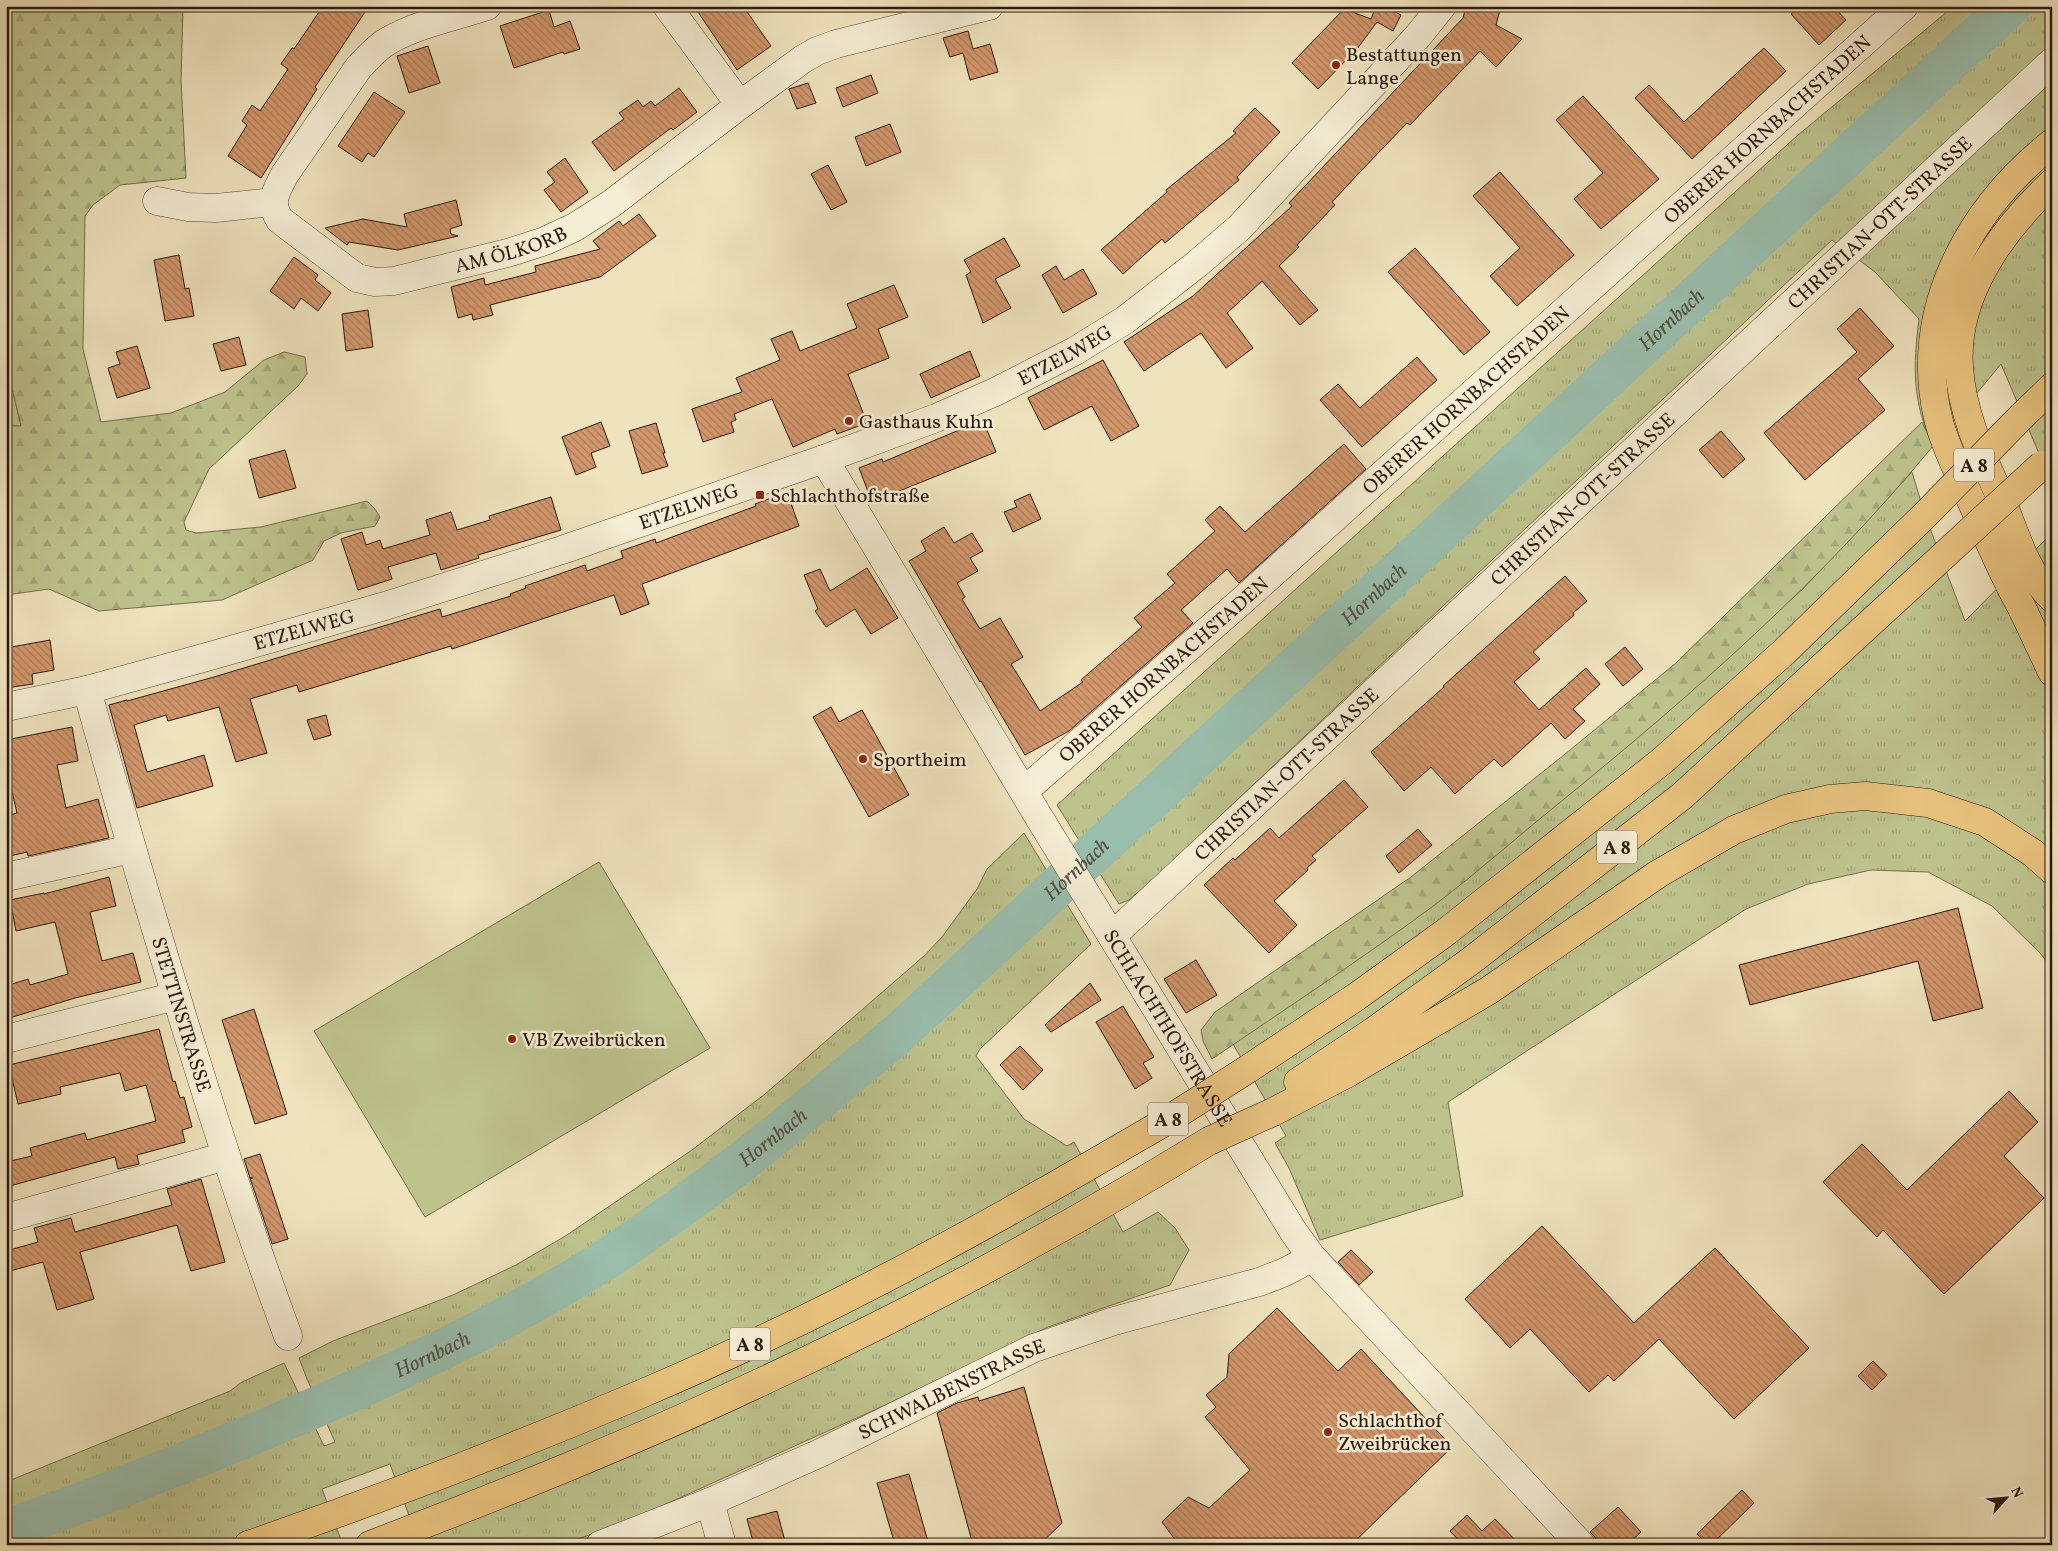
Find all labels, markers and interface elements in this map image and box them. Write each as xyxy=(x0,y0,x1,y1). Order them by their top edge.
street label: OBERER HORNBACHSTADEN xyxy=(1658,30,1878,231)
place label: Bestattungen Lange xyxy=(1346,42,1462,93)
marker: Bestattungen Lange xyxy=(1330,59,1342,71)
street label: CHRISTIAN-OTT-STRASSE xyxy=(1782,131,1979,317)
street label: AM ÖLKORB xyxy=(452,220,573,281)
water label: Hornbach xyxy=(1632,282,1711,359)
street label: OBERER HORNBACHSTADEN xyxy=(1357,300,1577,502)
street label: ETZELWEG xyxy=(1013,319,1118,394)
street label: CHRISTIAN-OTT-STRASSE xyxy=(1485,407,1682,593)
place label: Gasthaus Kuhn xyxy=(859,409,994,437)
marker: Gasthaus Kuhn xyxy=(843,415,855,427)
road number: A 8 xyxy=(1954,448,1994,482)
street label: ETZELWEG xyxy=(635,478,743,538)
place label: Schlachthofstraße xyxy=(770,483,929,511)
marker: Schlachthofstraße xyxy=(754,489,766,501)
water label: Hornbach xyxy=(1335,557,1414,634)
street label: OBERER HORNBACHSTADEN xyxy=(1054,571,1276,770)
street label: ETZELWEG xyxy=(251,603,358,659)
street label: CHRISTIAN-OTT-STRASSE xyxy=(1189,682,1386,868)
place label: Sportheim xyxy=(873,747,967,775)
marker: Sportheim xyxy=(857,753,869,765)
road number: A 8 xyxy=(1597,830,1637,864)
water label: Hornbach xyxy=(1038,832,1117,908)
street label: SCHLACHTHOFSTRASSE xyxy=(1095,925,1238,1133)
street label: STETTINSTRASSE xyxy=(143,934,217,1096)
place label: VB Zweibrücken xyxy=(522,1027,666,1055)
marker: VB Zweibrücken xyxy=(506,1033,518,1045)
water label: Hornbach xyxy=(733,1102,814,1175)
road number: A 8 xyxy=(1148,1102,1188,1136)
water label: Hornbach xyxy=(390,1325,476,1386)
road number: A 8 xyxy=(730,1328,770,1360)
street label: SCHWALBENSTRASSE xyxy=(854,1333,1049,1448)
place label: Schlachthof Zweibrücken xyxy=(1338,1408,1452,1459)
marker: Schlachthof Zweibrücken xyxy=(1322,1426,1334,1438)
north arrow xyxy=(1980,1474,2030,1524)
text: N xyxy=(2005,1484,2027,1502)

